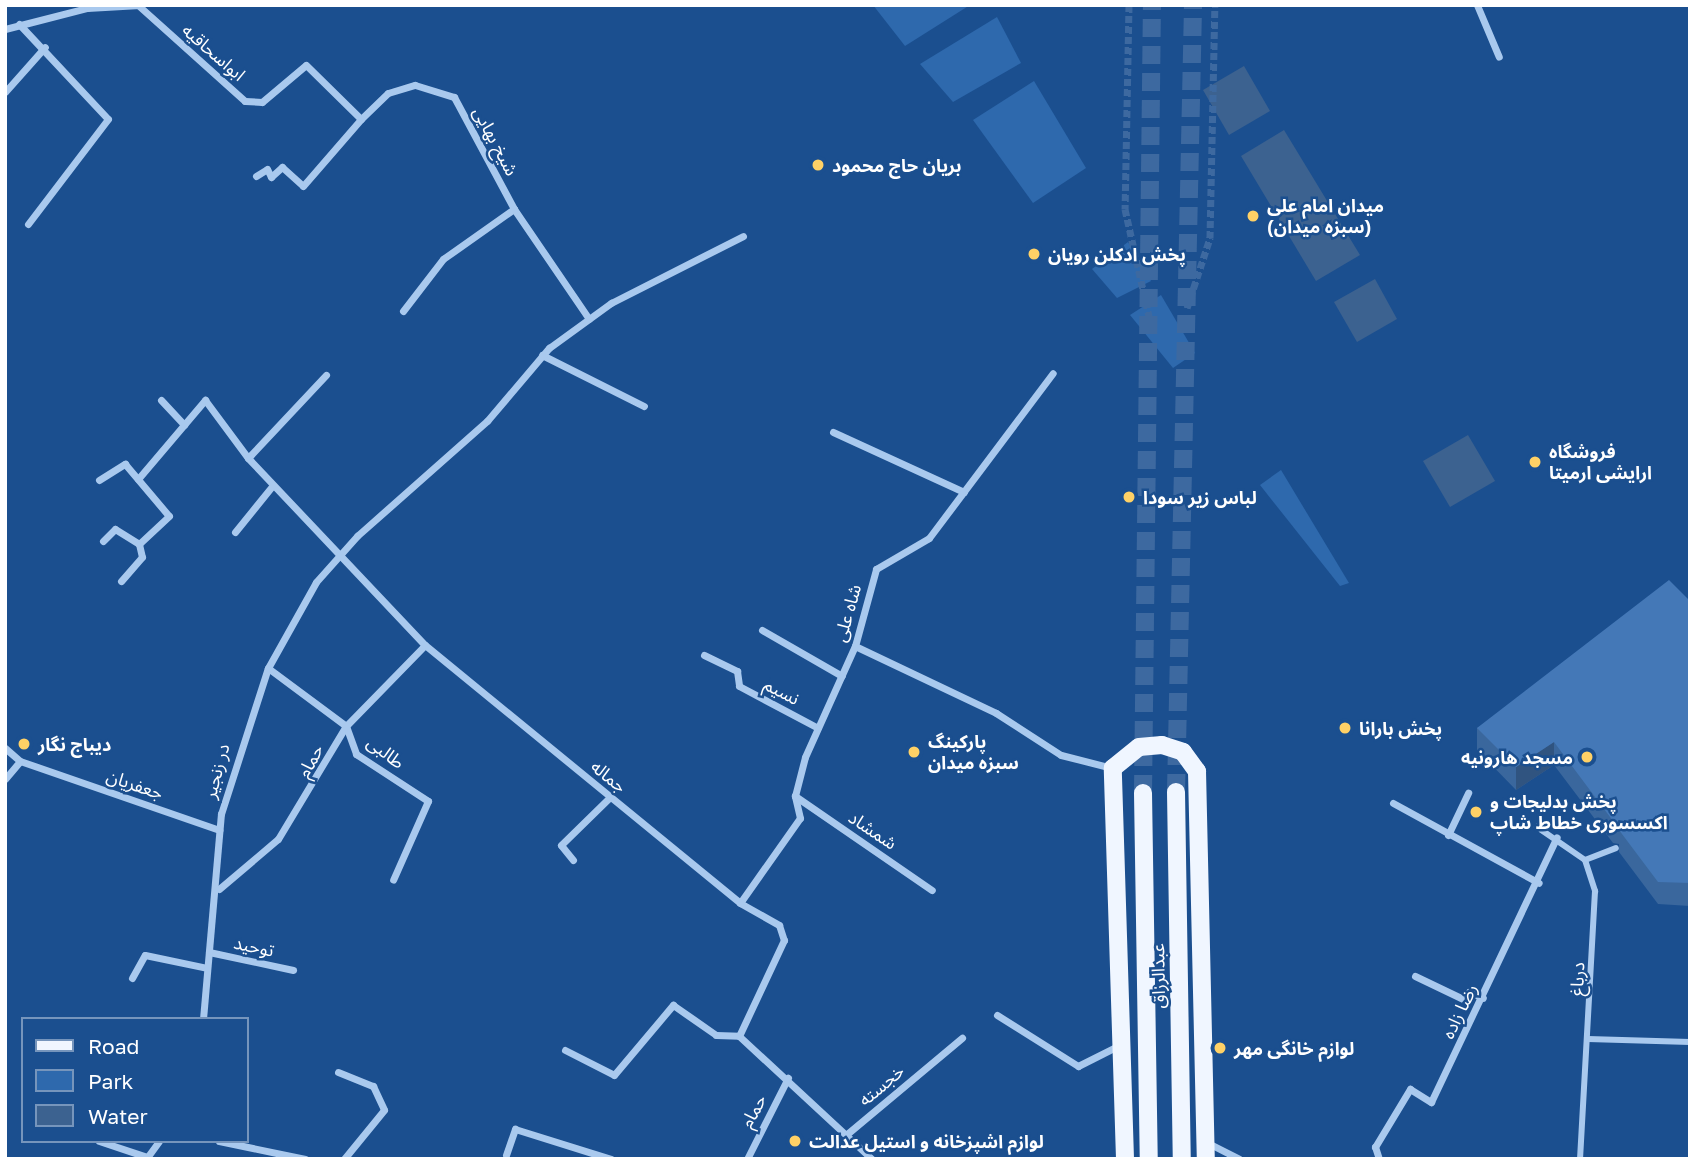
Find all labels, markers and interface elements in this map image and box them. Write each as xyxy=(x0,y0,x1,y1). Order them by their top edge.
street label: ابواسحاقیه xyxy=(178,19,250,85)
street label: شیخ بهایی xyxy=(469,103,523,179)
place label: بریان حاج محمود xyxy=(832,154,961,176)
marker: بریان حاج محمود xyxy=(810,157,826,173)
place label: میدان امام علی (سبزه میدان) xyxy=(1267,195,1384,238)
marker: میدان امام علی (سبزه میدان) xyxy=(1245,208,1261,224)
place label: پخش ادکلن رویان xyxy=(1048,243,1186,265)
marker: پخش ادکلن رویان xyxy=(1026,246,1042,262)
place label: فروشگاه ارایشی ارمیتا xyxy=(1549,441,1652,484)
marker: فروشگاه ارایشی ارمیتا xyxy=(1527,454,1543,470)
place label: لباس زیر سودا xyxy=(1143,486,1257,508)
marker: لباس زیر سودا xyxy=(1121,489,1137,505)
street label: شاه علی xyxy=(829,582,865,644)
street label: نسیم xyxy=(761,673,803,709)
place label: پخش بارانا xyxy=(1359,717,1442,739)
marker: پخش بارانا xyxy=(1337,720,1353,736)
street label: طالبی xyxy=(363,731,409,773)
place label: پارکینگ سبزه میدان xyxy=(928,731,1019,774)
place label: دیباج نگار xyxy=(38,733,111,755)
marker: دیباج نگار xyxy=(16,736,32,752)
street label: حمام xyxy=(292,740,328,782)
street label: در زنجیر xyxy=(198,741,234,801)
marker: پارکینگ سبزه میدان xyxy=(906,744,922,760)
place label: مسجد هارونیه xyxy=(1461,746,1573,768)
marker: مسجد هارونیه xyxy=(1579,749,1595,765)
street label: جماله xyxy=(587,755,631,797)
street label: جعفریان xyxy=(104,764,166,804)
place label: پخش بدلیجات و اکسسوری خطاط شاپ xyxy=(1490,791,1668,834)
marker: پخش بدلیجات و اکسسوری خطاط شاپ xyxy=(1468,804,1484,820)
street label: شمشاد xyxy=(845,806,901,854)
street label: توحید xyxy=(232,931,276,961)
street label: عبدالرزاق xyxy=(1147,943,1169,1009)
street label: درباغ xyxy=(1565,962,1589,996)
street label: رضا زاده xyxy=(1436,980,1482,1042)
legend xyxy=(21,1017,248,1143)
text: Road xyxy=(88,1033,139,1059)
place label: لوازم خانگی مهر xyxy=(1234,1037,1354,1059)
marker: لوازم خانگی مهر xyxy=(1212,1040,1228,1056)
street label: خجسته xyxy=(854,1060,908,1110)
text: Park xyxy=(88,1068,133,1094)
street label: حمام xyxy=(735,1090,771,1132)
text: Water xyxy=(88,1103,148,1129)
place label: لوازم اشپزخانه و استیل عدالت xyxy=(809,1130,1044,1152)
marker: لوازم اشپزخانه و استیل عدالت xyxy=(787,1133,803,1149)

